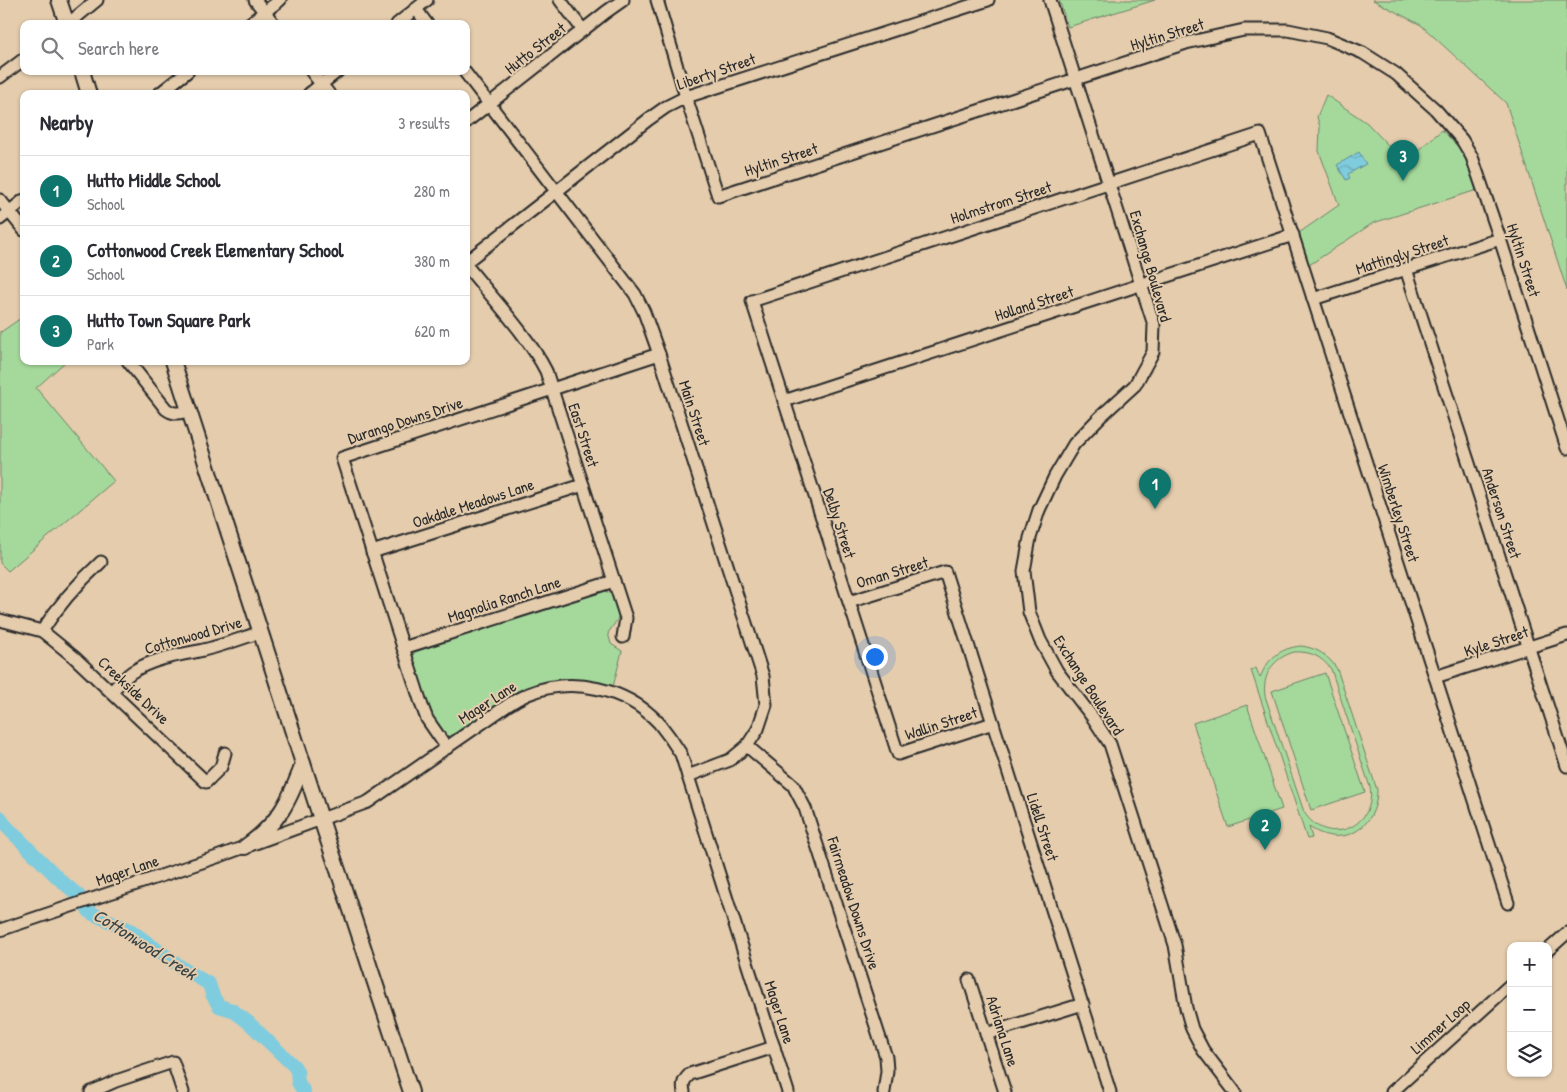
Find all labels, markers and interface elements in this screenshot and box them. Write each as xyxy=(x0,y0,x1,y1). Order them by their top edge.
street label: Hyltin Street xyxy=(1128,12,1207,56)
street label: Hutto Street xyxy=(500,17,571,79)
search box xyxy=(20,20,470,75)
icon: search xyxy=(38,34,66,62)
text: Search here xyxy=(78,35,159,61)
street label: Liberty Street xyxy=(674,47,759,95)
text: Nearby xyxy=(40,108,93,137)
text: 3 results xyxy=(398,112,450,134)
street label: Hyltin Street xyxy=(742,137,821,181)
pin: 3 xyxy=(1387,140,1419,181)
text: Hutto Middle School xyxy=(87,167,220,193)
street label: Holmstrom Street xyxy=(948,175,1055,229)
text: 1 xyxy=(53,180,59,202)
text: 280 m xyxy=(414,180,450,202)
text: School xyxy=(87,193,124,215)
street label: Exchange Boulevard xyxy=(1125,208,1177,324)
street label: Hyltin Street xyxy=(1502,221,1546,300)
street label: Mattingly Street xyxy=(1353,228,1452,279)
text: Cottonwood Creek Elementary School xyxy=(87,237,344,263)
text: 2 xyxy=(52,250,60,272)
text: 380 m xyxy=(414,250,450,272)
text: School xyxy=(87,263,124,285)
street label: Holland Street xyxy=(992,280,1077,326)
text: Hutto Town Square Park xyxy=(87,307,251,333)
text: 3 xyxy=(52,320,60,342)
text: 620 m xyxy=(414,320,450,342)
text: Park xyxy=(87,333,114,355)
street label: Main Street xyxy=(674,377,716,449)
street label: Durango Downs Drive xyxy=(345,391,466,449)
street label: East Street xyxy=(563,400,605,470)
street label: Wimberley Street xyxy=(1373,461,1425,565)
street label: Anderson Street xyxy=(1477,465,1527,562)
pin: 1 xyxy=(1139,468,1171,509)
street label: Oakdale Meadows Lane xyxy=(409,473,537,533)
street label: Delby Street xyxy=(818,485,862,561)
street label: Oman Street xyxy=(853,550,931,593)
street label: Magnolia Ranch Lane xyxy=(445,570,564,628)
street label: Cottonwood Drive xyxy=(142,610,245,659)
street label: Kyle Street xyxy=(1461,620,1532,662)
street label: Exchange Boulevard xyxy=(1049,631,1129,739)
your location xyxy=(862,644,888,670)
street label: Creekside Drive xyxy=(93,651,175,729)
street label: Mager Lane xyxy=(454,675,521,729)
street label: Wallin Street xyxy=(902,701,980,745)
street label: Lidell Street xyxy=(1022,790,1064,864)
pin: 2 xyxy=(1249,809,1281,850)
street label: Fairmeadow Downs Drive xyxy=(822,833,886,973)
street label: Mager Lane xyxy=(93,849,162,891)
water label: Cottonwood Creek xyxy=(89,902,203,987)
map controls xyxy=(1507,942,1552,1077)
button: + xyxy=(1507,942,1552,987)
street label: Mager Lane xyxy=(760,978,801,1047)
button: − xyxy=(1507,987,1552,1032)
street label: Adriana Lane xyxy=(981,993,1025,1070)
street label: Limmer Loop xyxy=(1405,993,1475,1059)
button: layers xyxy=(1507,1032,1552,1077)

